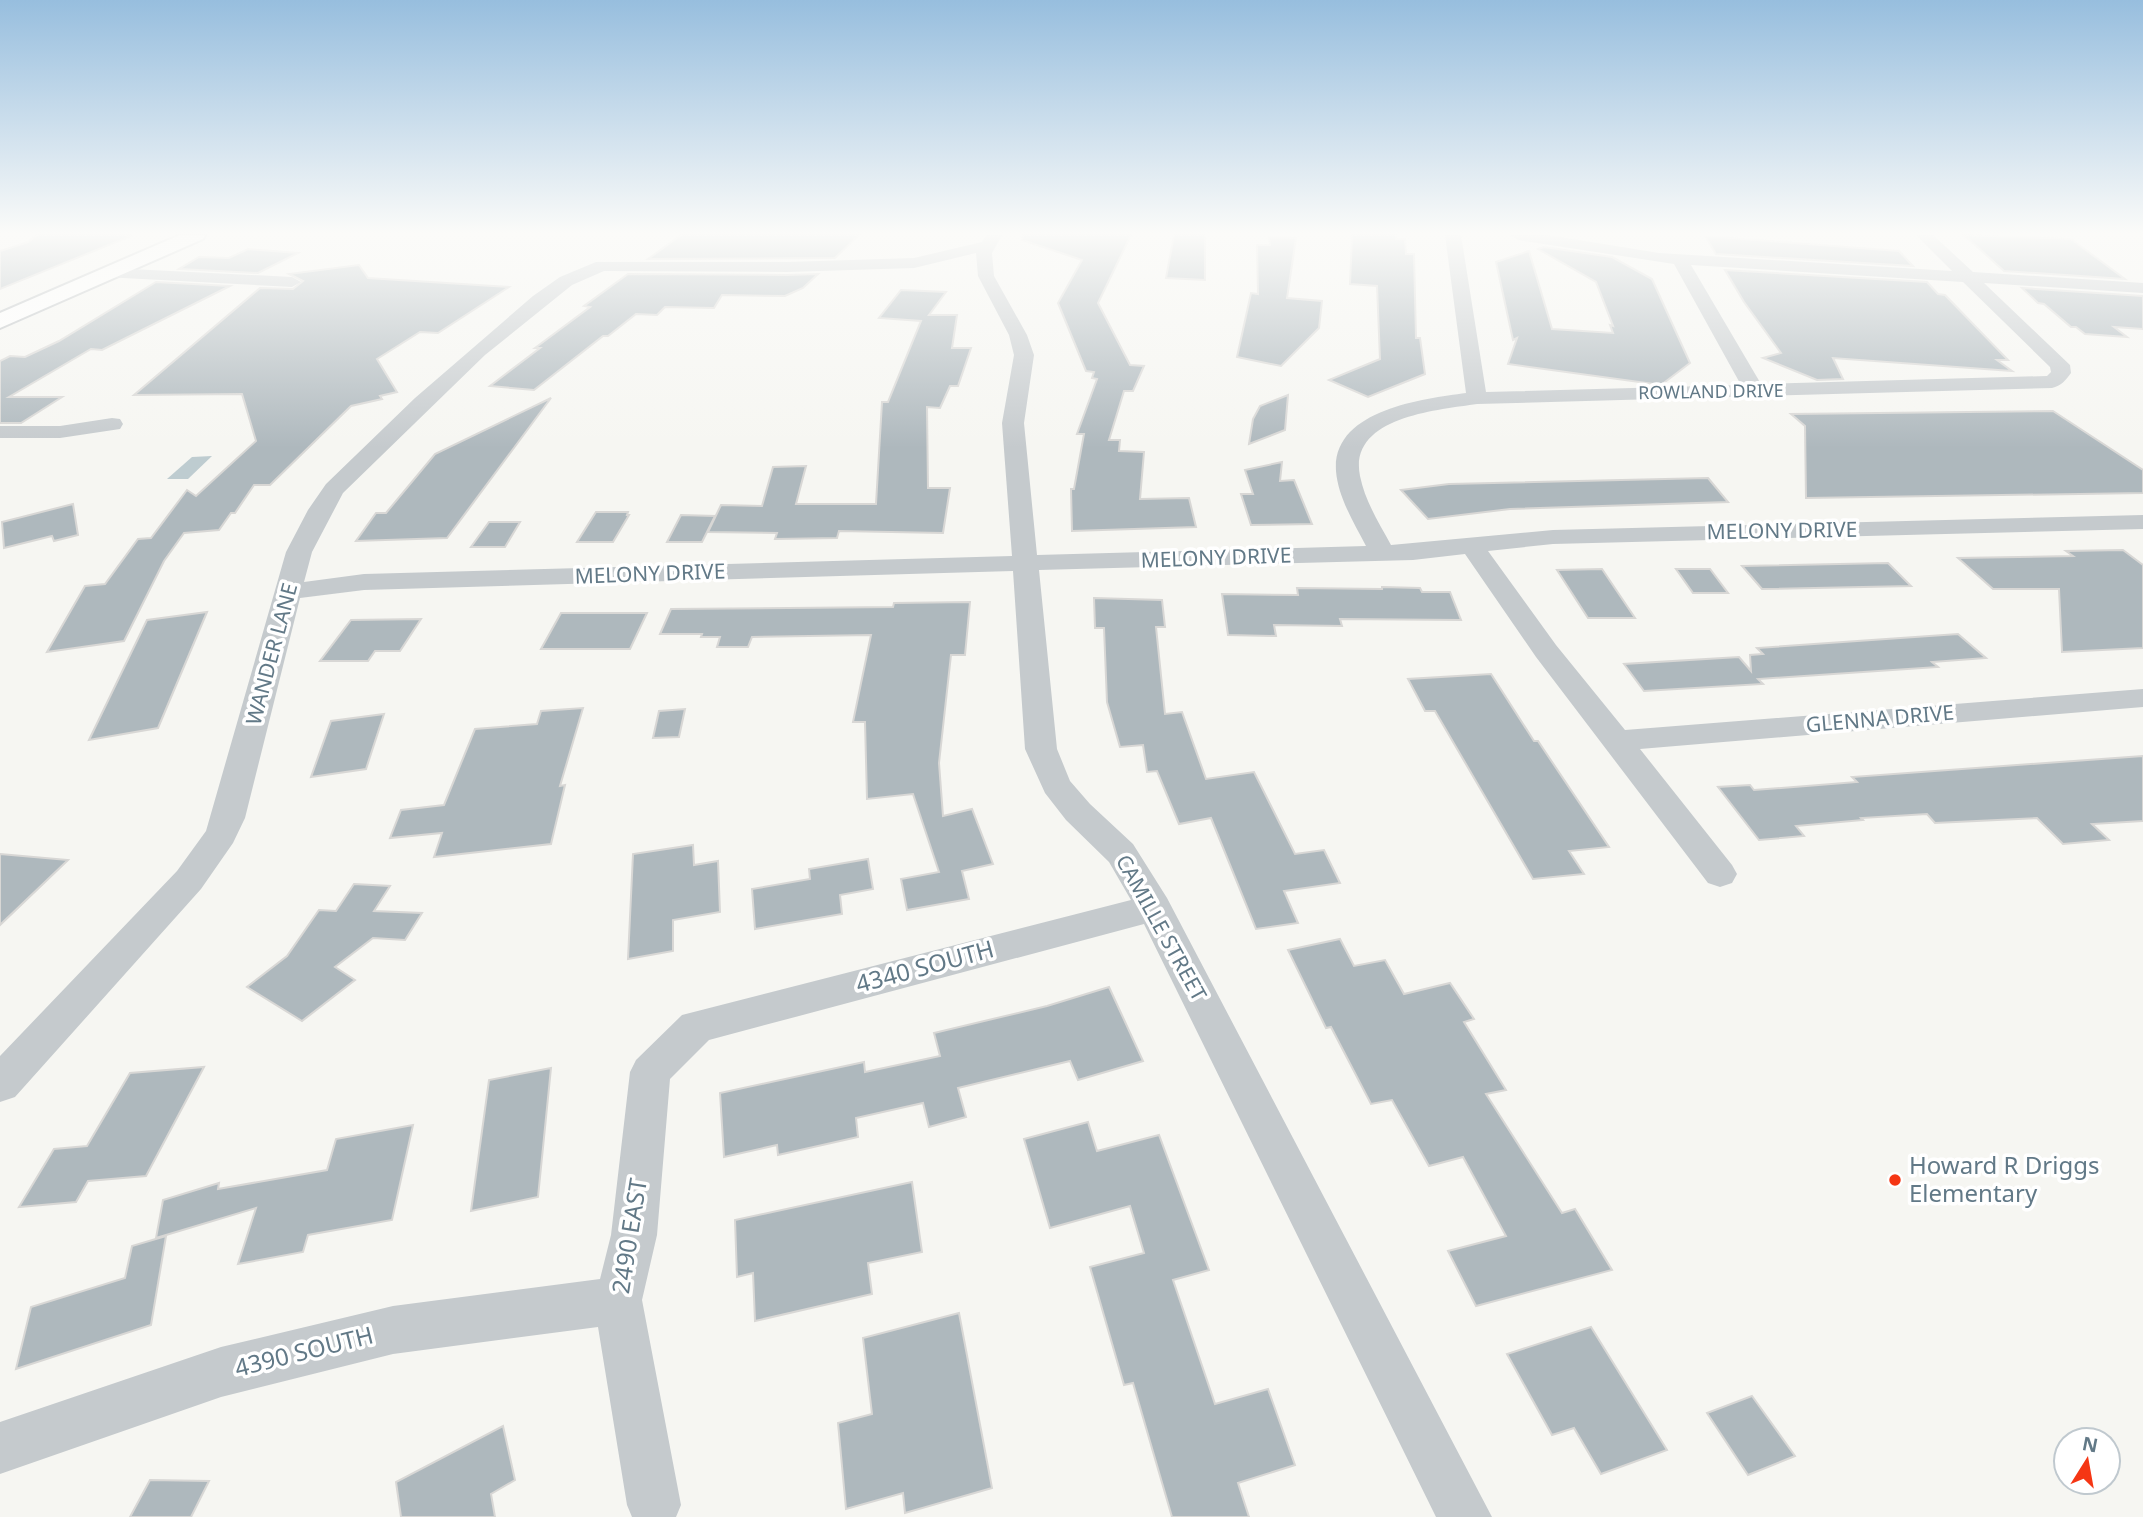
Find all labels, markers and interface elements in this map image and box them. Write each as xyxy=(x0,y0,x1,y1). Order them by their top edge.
street label: ROWLAND DRIVE xyxy=(1638,378,1784,404)
street label: MELONY DRIVE xyxy=(1706,515,1858,545)
street label: MELONY DRIVE xyxy=(1140,540,1292,574)
street label: MELONY DRIVE xyxy=(574,556,726,590)
street label: WANDER LANE xyxy=(239,580,303,728)
street label: GLENNA DRIVE xyxy=(1805,698,1955,738)
street label: CAMILLE STREET xyxy=(1110,849,1214,1006)
street label: 4340 SOUTH xyxy=(852,931,997,1000)
place label: Howard R Driggs Elementary xyxy=(1909,1148,2099,1209)
marker: Howard R Driggs Elementary xyxy=(1887,1172,1903,1188)
street label: 2490 EAST xyxy=(603,1175,654,1296)
street label: 4390 SOUTH xyxy=(231,1317,376,1384)
north arrow xyxy=(2052,1426,2122,1496)
text: N xyxy=(2080,1430,2100,1459)

